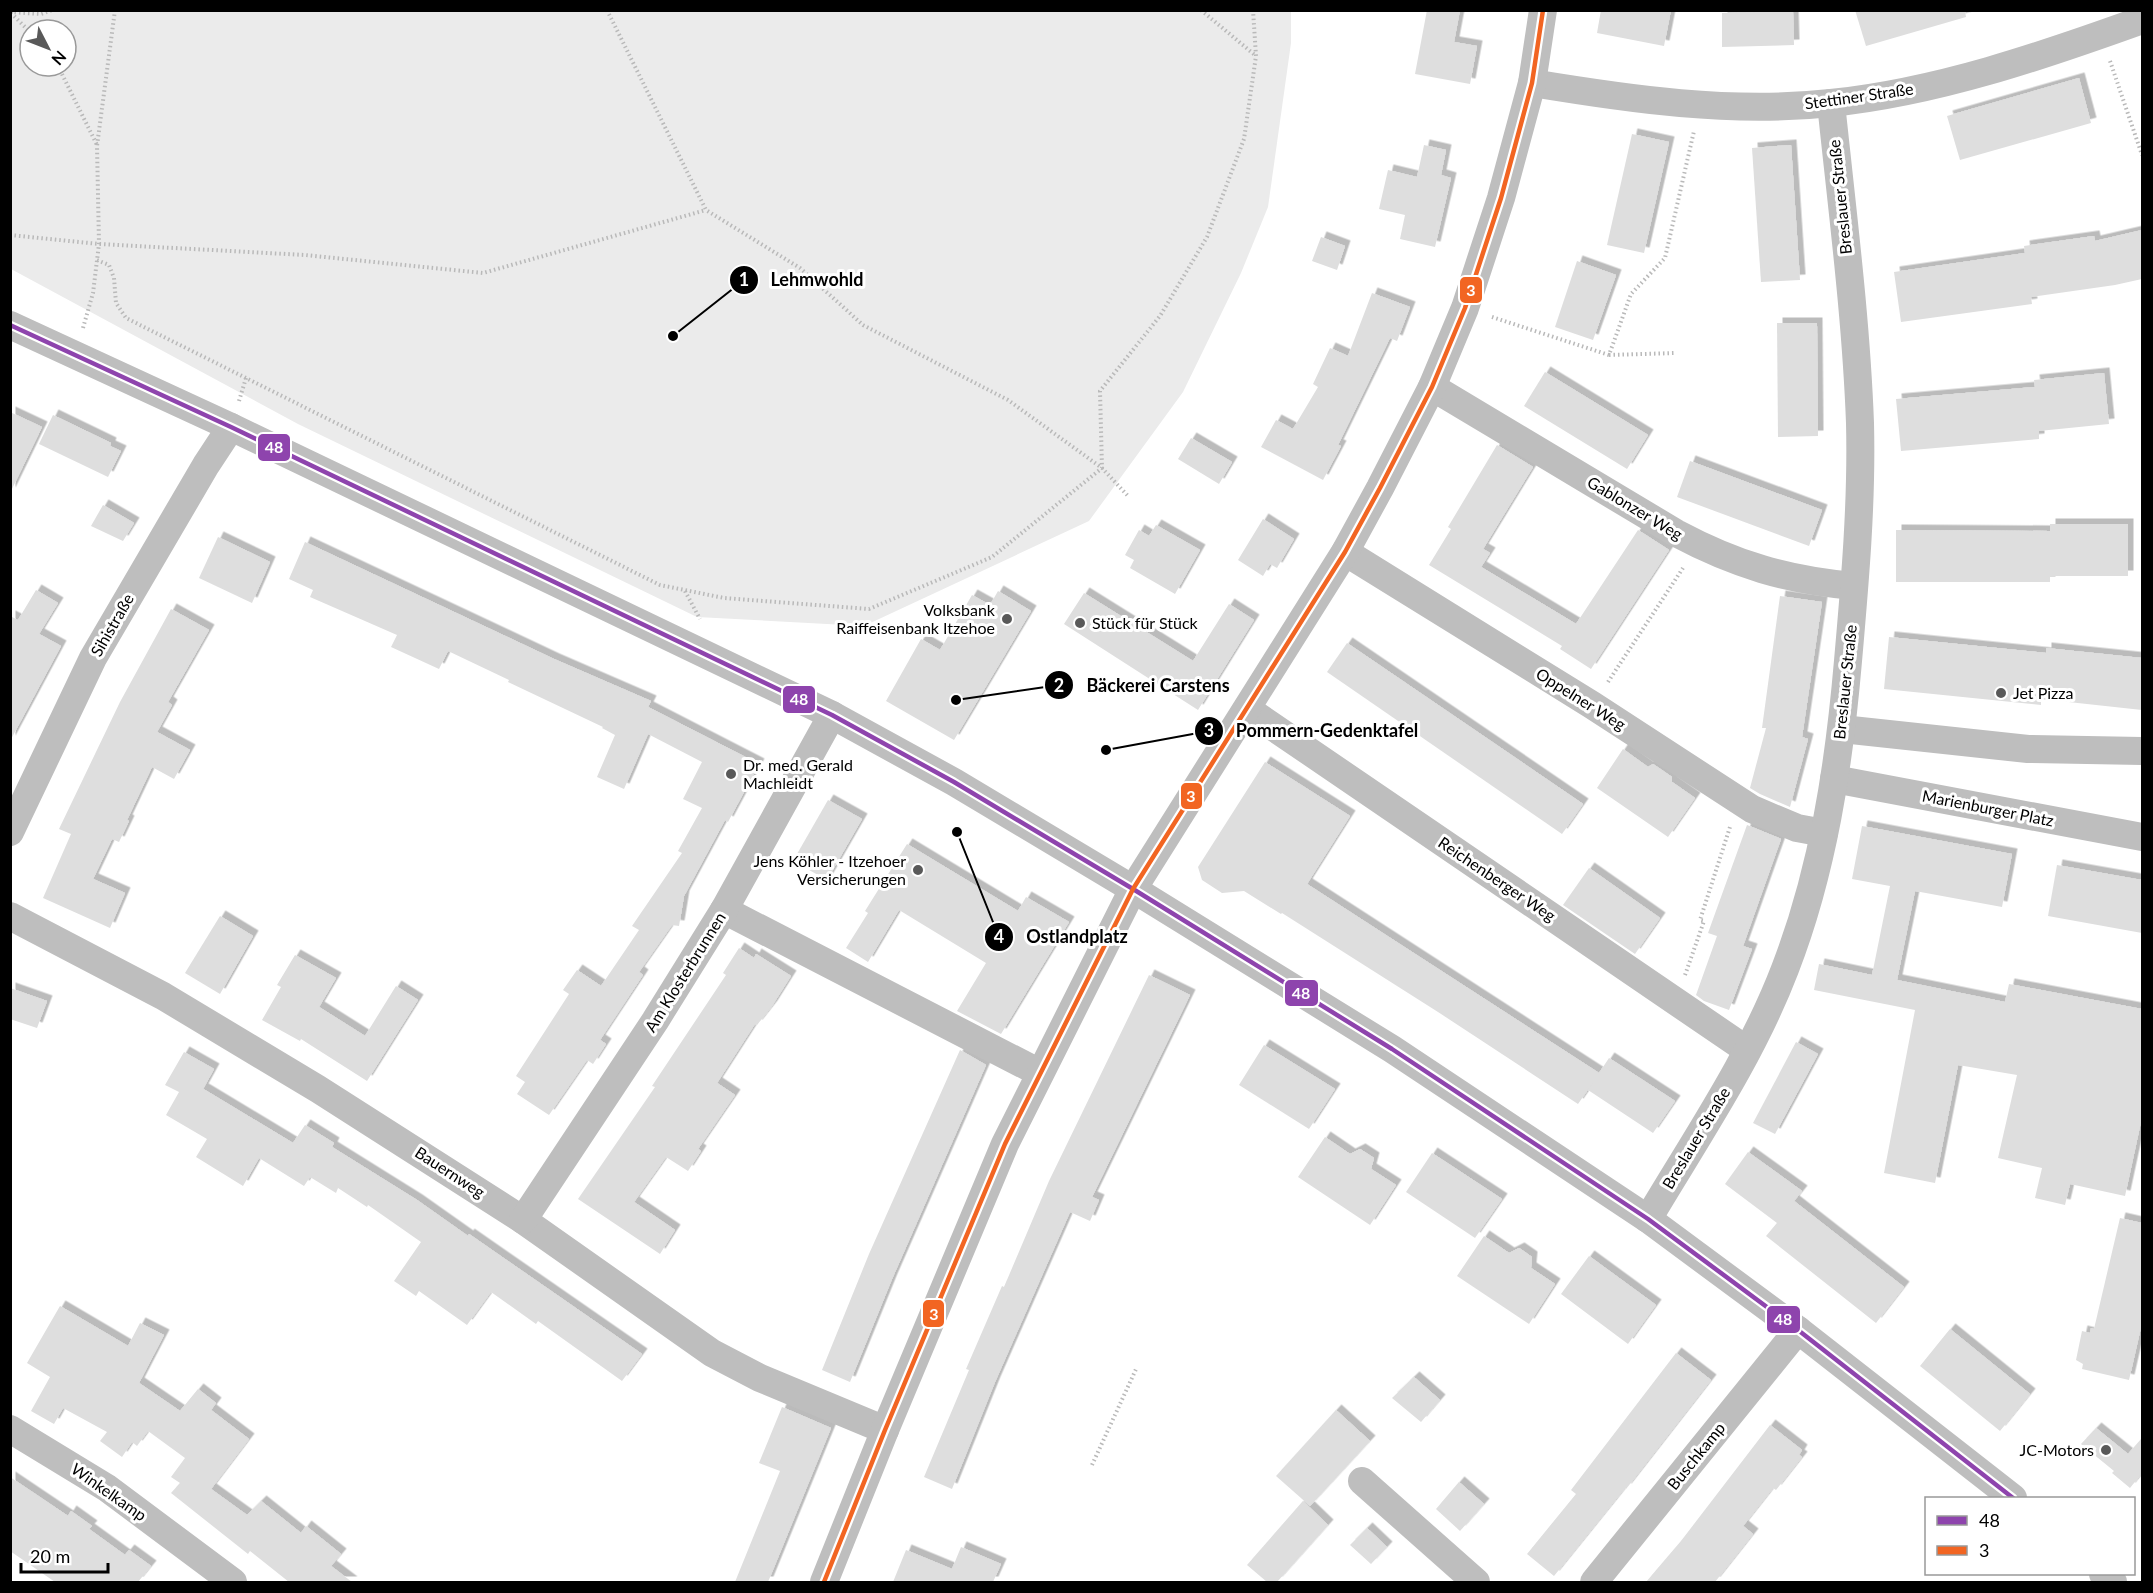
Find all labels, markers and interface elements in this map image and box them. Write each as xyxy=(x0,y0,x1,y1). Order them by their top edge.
north arrow xyxy=(18,18,78,78)
text: N xyxy=(48,47,71,69)
street label: Stettiner Straße xyxy=(1803,78,1915,113)
street label: Breslauer Straße xyxy=(1824,139,1855,255)
callout: Lehmwohld xyxy=(729,262,876,298)
text: 1 xyxy=(739,268,749,290)
text: Lehmwohld xyxy=(770,268,864,290)
line badge: 3 xyxy=(1459,276,1483,304)
text: 3 xyxy=(1466,280,1476,299)
line badge: 48 xyxy=(257,433,291,462)
text: 48 xyxy=(265,437,283,456)
street label: Gablonzer Weg xyxy=(1584,472,1686,543)
street label: Sihistraße xyxy=(86,590,137,659)
place label: Volksbank Raiffeisenbank Itzehoe xyxy=(836,600,996,637)
marker: Volksbank Raiffeisenbank Itzehoe xyxy=(1000,612,1014,626)
place label: Stück für Stück xyxy=(1092,613,1199,632)
marker: Stück für Stück xyxy=(1073,616,1087,630)
street label: Breslauer Straße xyxy=(1829,624,1860,740)
street label: Oppelner Weg xyxy=(1533,663,1630,734)
callout: Bäckerei Carstens xyxy=(1044,667,1241,703)
text: 2 xyxy=(1054,674,1064,696)
text: Bäckerei Carstens xyxy=(1086,674,1230,696)
place label: Jet Pizza xyxy=(2013,683,2074,702)
line badge: 48 xyxy=(782,685,816,714)
marker: Jet Pizza xyxy=(1994,686,2008,700)
text: 48 xyxy=(790,689,808,708)
callout: Pommern-Gedenktafel xyxy=(1194,713,1430,749)
text: 3 xyxy=(1204,719,1214,741)
text: Pommern-Gedenktafel xyxy=(1236,719,1418,741)
place label: Dr. med. Gerald Machleidt xyxy=(743,755,853,792)
marker: Dr. med. Gerald Machleidt xyxy=(724,767,738,781)
line badge: 3 xyxy=(1180,782,1203,810)
street label: Marienburger Platz xyxy=(1921,785,2055,830)
text: 3 xyxy=(1186,786,1196,805)
street label: Reichenberger Weg xyxy=(1435,832,1559,925)
place label: Jens Köhler - Itzehoer Versicherungen xyxy=(754,851,906,888)
marker: Jens Köhler - Itzehoer Versicherungen xyxy=(911,863,925,877)
street label: Am Klosterbrunnen xyxy=(640,908,729,1035)
callout: Ostlandplatz xyxy=(984,919,1140,955)
text: 4 xyxy=(994,925,1004,947)
text: Ostlandplatz xyxy=(1026,925,1128,947)
line badge: 48 xyxy=(1284,979,1319,1007)
text: 48 xyxy=(1292,983,1310,1002)
street label: Breslauer Straße xyxy=(1658,1083,1733,1192)
street label: Bauernweg xyxy=(412,1142,489,1201)
line badge: 3 xyxy=(922,1299,945,1328)
text: 3 xyxy=(929,1304,939,1323)
line badge: 48 xyxy=(1766,1305,1801,1334)
text: 48 xyxy=(1774,1309,1792,1328)
street label: Buschkamp xyxy=(1663,1418,1728,1493)
place label: JC-Motors xyxy=(2020,1440,2094,1459)
marker: JC-Motors xyxy=(2099,1443,2113,1457)
street label: Winkelkamp xyxy=(68,1459,151,1524)
legend xyxy=(1925,1497,2135,1575)
text: 48 xyxy=(1979,1509,2000,1531)
scale bar xyxy=(21,1536,108,1574)
text: 3 xyxy=(1979,1539,1989,1561)
text: 20 m xyxy=(30,1545,70,1567)

